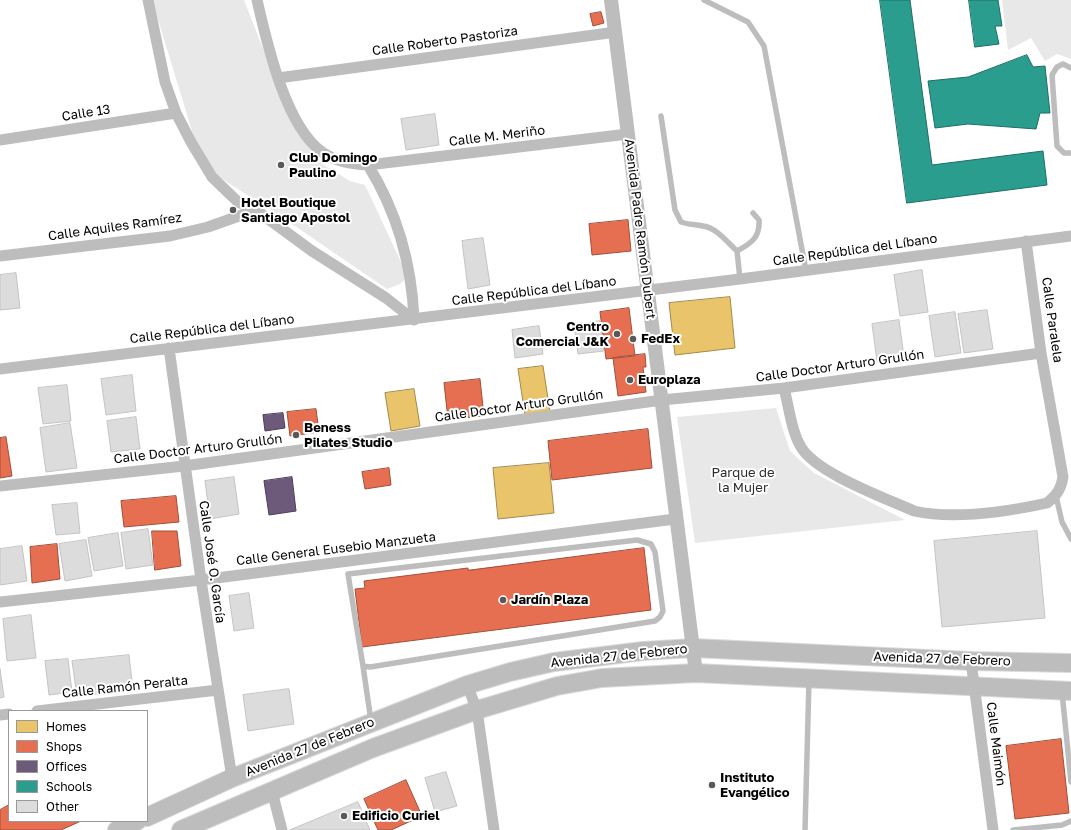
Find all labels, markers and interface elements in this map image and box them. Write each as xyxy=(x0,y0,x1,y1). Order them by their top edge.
street label: Calle Roberto Pastoriza xyxy=(371,23,519,59)
street label: Calle 13 xyxy=(61,101,111,125)
street label: Calle M. Meriño xyxy=(448,122,546,150)
street label: Avenida Padre Ramón Dubert xyxy=(621,138,659,320)
place label: Club Domingo Paulino xyxy=(289,150,377,181)
marker: Club Domingo Paulino xyxy=(276,160,286,170)
place label: Hotel Boutique Santiago Apostol xyxy=(241,195,350,226)
marker: Hotel Boutique Santiago Apostol xyxy=(228,205,238,215)
street label: Calle Aquiles Ramírez xyxy=(47,210,183,244)
street label: Calle República del Líbano xyxy=(772,231,938,269)
street label: Calle República del Líbano xyxy=(451,273,617,309)
street label: Calle Paralela xyxy=(1038,276,1066,364)
street label: Calle República del Líbano xyxy=(129,311,295,347)
place label: Centro Comercial J&K xyxy=(516,319,609,350)
marker: Centro Comercial J&K xyxy=(612,329,622,339)
place label: FedEx xyxy=(641,331,680,347)
marker: FedEx xyxy=(628,334,638,344)
street label: Calle Doctor Arturo Grullón xyxy=(755,346,925,386)
place label: Europlaza xyxy=(638,372,701,388)
marker: Europlaza xyxy=(625,375,635,385)
street label: Calle Doctor Arturo Grullón xyxy=(434,386,604,426)
place label: Beness Pilates Studio xyxy=(304,420,392,451)
marker: Beness Pilates Studio xyxy=(291,430,301,440)
street label: Calle Doctor Arturo Grullón xyxy=(113,431,283,467)
park label: Parque de la Mujer xyxy=(712,465,774,496)
street label: Calle José O. García xyxy=(196,500,228,624)
street label: Calle General Eusebio Manzueta xyxy=(235,529,437,569)
place label: Jardín Plaza xyxy=(511,592,588,608)
marker: Jardín Plaza xyxy=(498,595,508,605)
street label: Avenida 27 de Febrero xyxy=(550,641,688,671)
street label: Avenida 27 de Febrero xyxy=(873,649,1011,669)
street label: Calle Ramón Peralta xyxy=(61,673,189,701)
street label: Calle Maimón xyxy=(983,701,1009,787)
legend xyxy=(8,710,148,822)
street label: Avenida 27 de Febrero xyxy=(243,714,377,780)
text: Homes xyxy=(46,719,86,734)
text: Shops xyxy=(46,739,82,754)
text: Offices xyxy=(46,759,87,774)
place label: Instituto Evangélico xyxy=(720,770,790,801)
text: Schools xyxy=(46,779,92,794)
marker: Instituto Evangélico xyxy=(707,780,717,790)
text: Other xyxy=(46,799,79,814)
place label: Edificio Curiel xyxy=(352,808,440,824)
marker: Edificio Curiel xyxy=(339,811,349,821)

